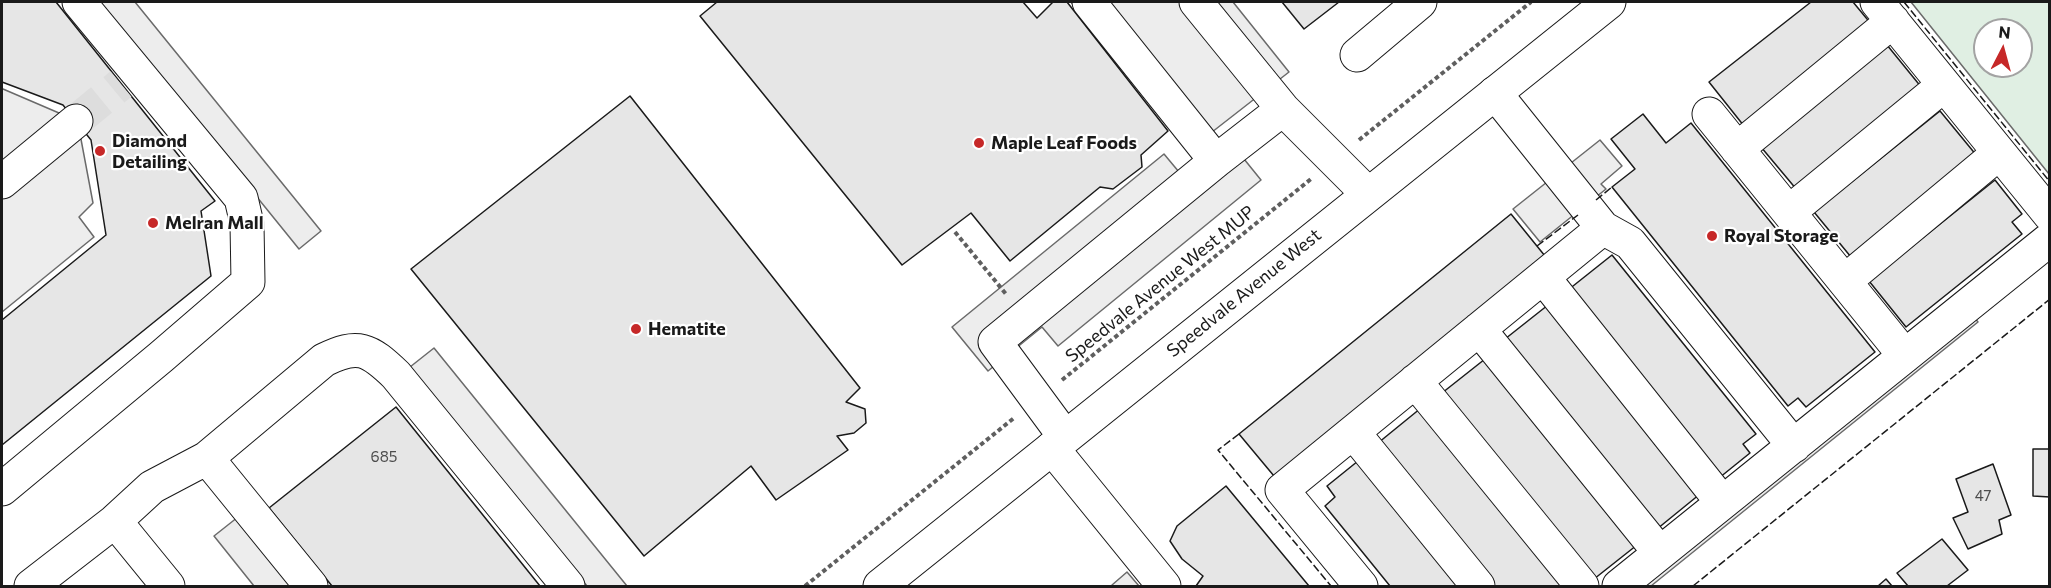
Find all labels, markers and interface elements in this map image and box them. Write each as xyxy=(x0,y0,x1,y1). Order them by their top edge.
north arrow xyxy=(1973,18,2033,78)
text: N xyxy=(1998,22,2012,42)
place label: Diamond Detailing xyxy=(112,130,187,172)
place label: Maple Leaf Foods xyxy=(991,132,1137,154)
marker: Maple Leaf Foods xyxy=(972,136,986,150)
marker: Diamond Detailing xyxy=(93,144,107,158)
street label: Speedvale Avenue West MUP xyxy=(1061,201,1259,367)
place label: Melran Mall xyxy=(165,212,264,234)
marker: Melran Mall xyxy=(146,216,160,230)
street label: Speedvale Avenue West xyxy=(1163,224,1325,362)
place label: Royal Storage xyxy=(1724,225,1839,247)
marker: Royal Storage xyxy=(1705,229,1719,243)
place label: Hematite xyxy=(648,318,726,340)
marker: Hematite xyxy=(629,322,643,336)
house number: 685 xyxy=(371,448,397,466)
house number: 47 xyxy=(1975,487,1991,505)

